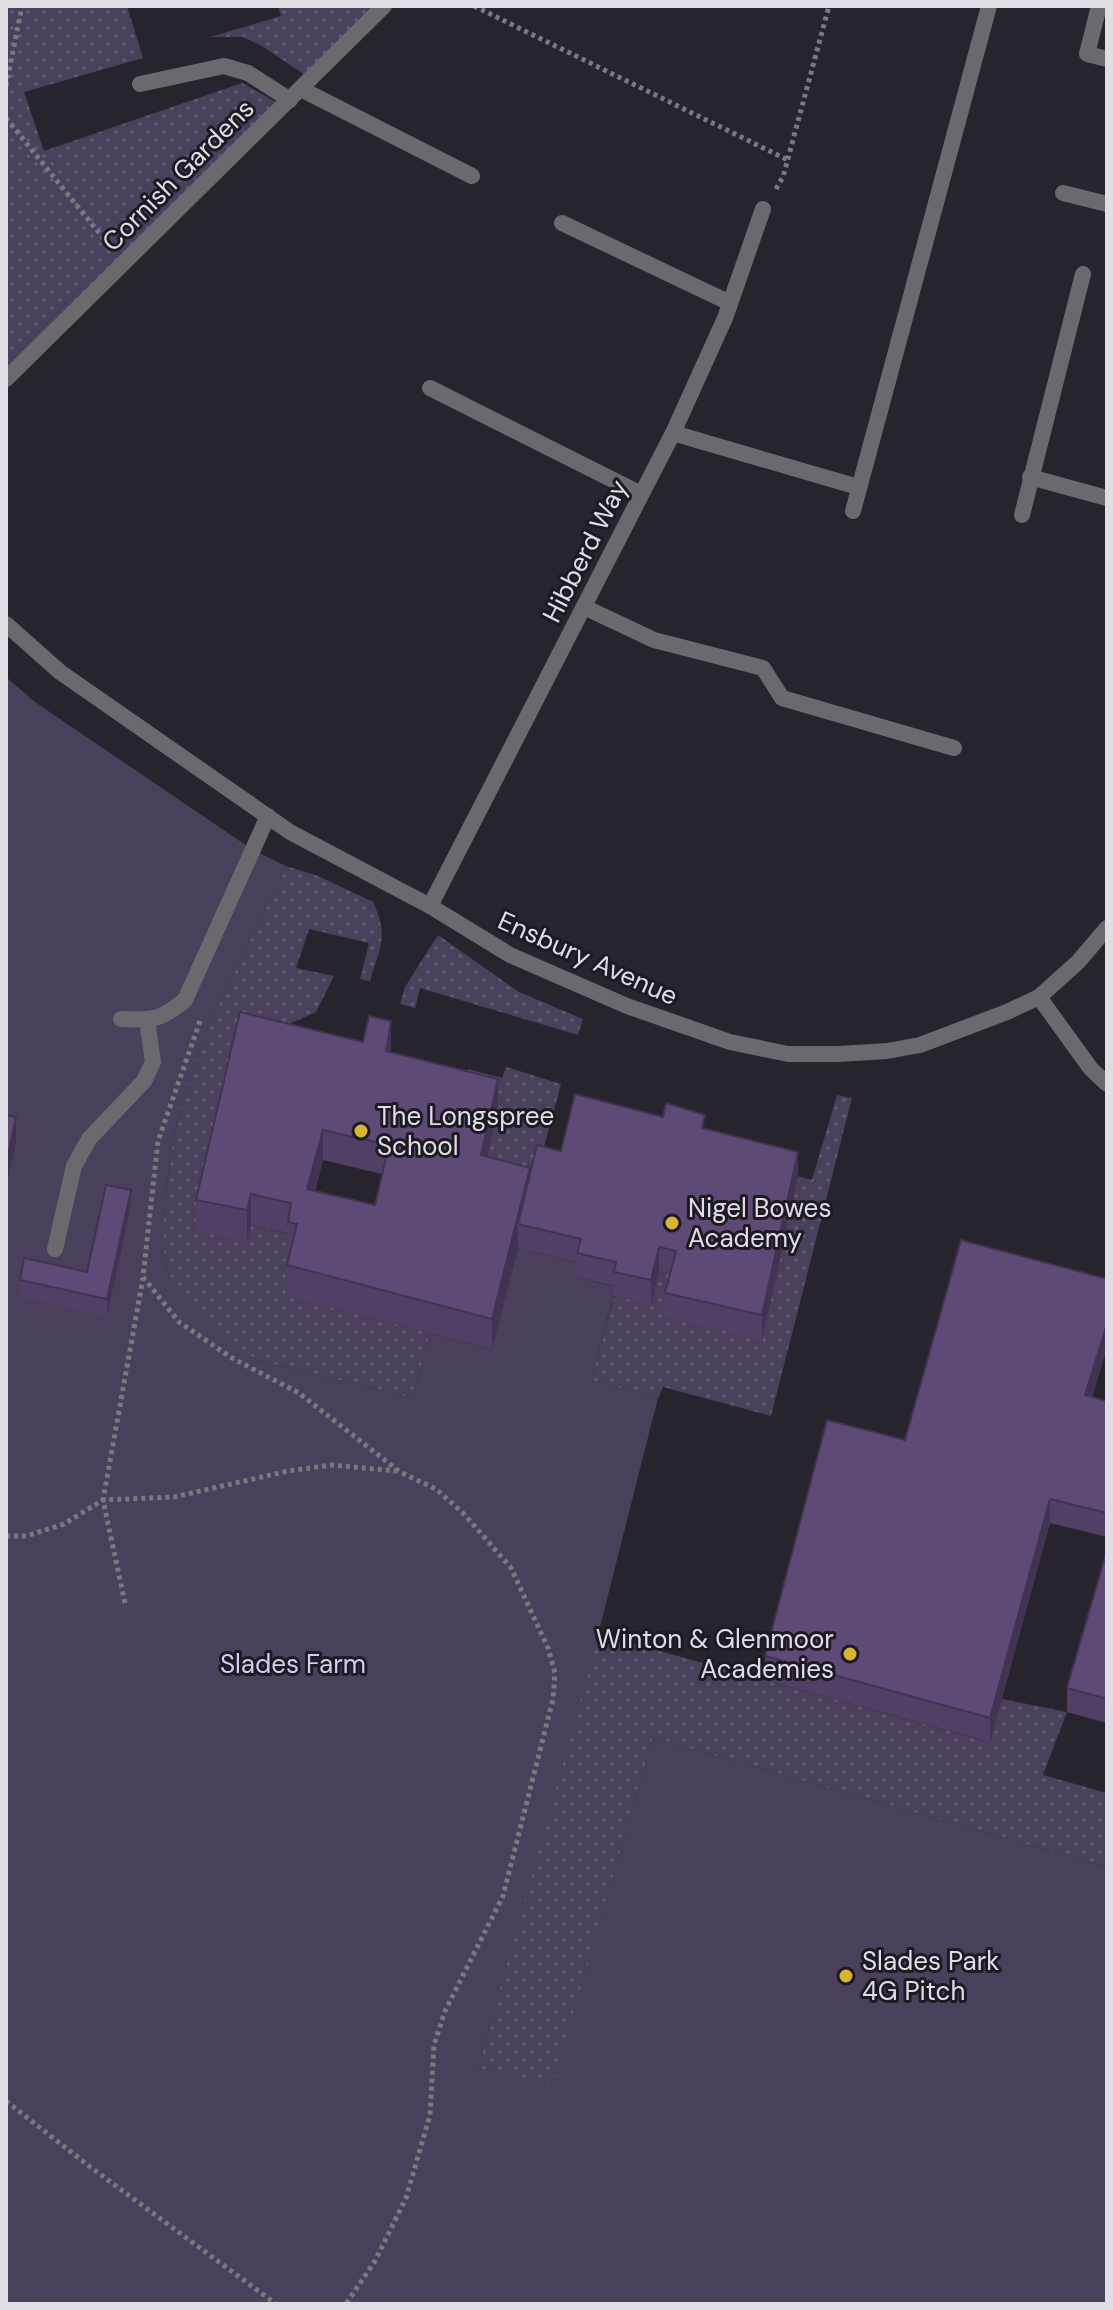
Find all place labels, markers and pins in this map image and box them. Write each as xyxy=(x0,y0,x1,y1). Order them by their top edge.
place label: The Longspree School xyxy=(377,1099,554,1163)
marker: The Longspree School xyxy=(352,1122,370,1140)
place label: Nigel Bowes Academy xyxy=(688,1191,831,1255)
marker: Nigel Bowes Academy xyxy=(663,1214,681,1232)
place label: Winton & Glenmoor Academies xyxy=(596,1622,834,1686)
marker: Winton & Glenmoor Academies xyxy=(841,1645,859,1663)
place label: Slades Park 4G Pitch xyxy=(862,1944,999,2008)
marker: Slades Park 4G Pitch xyxy=(837,1967,855,1985)

